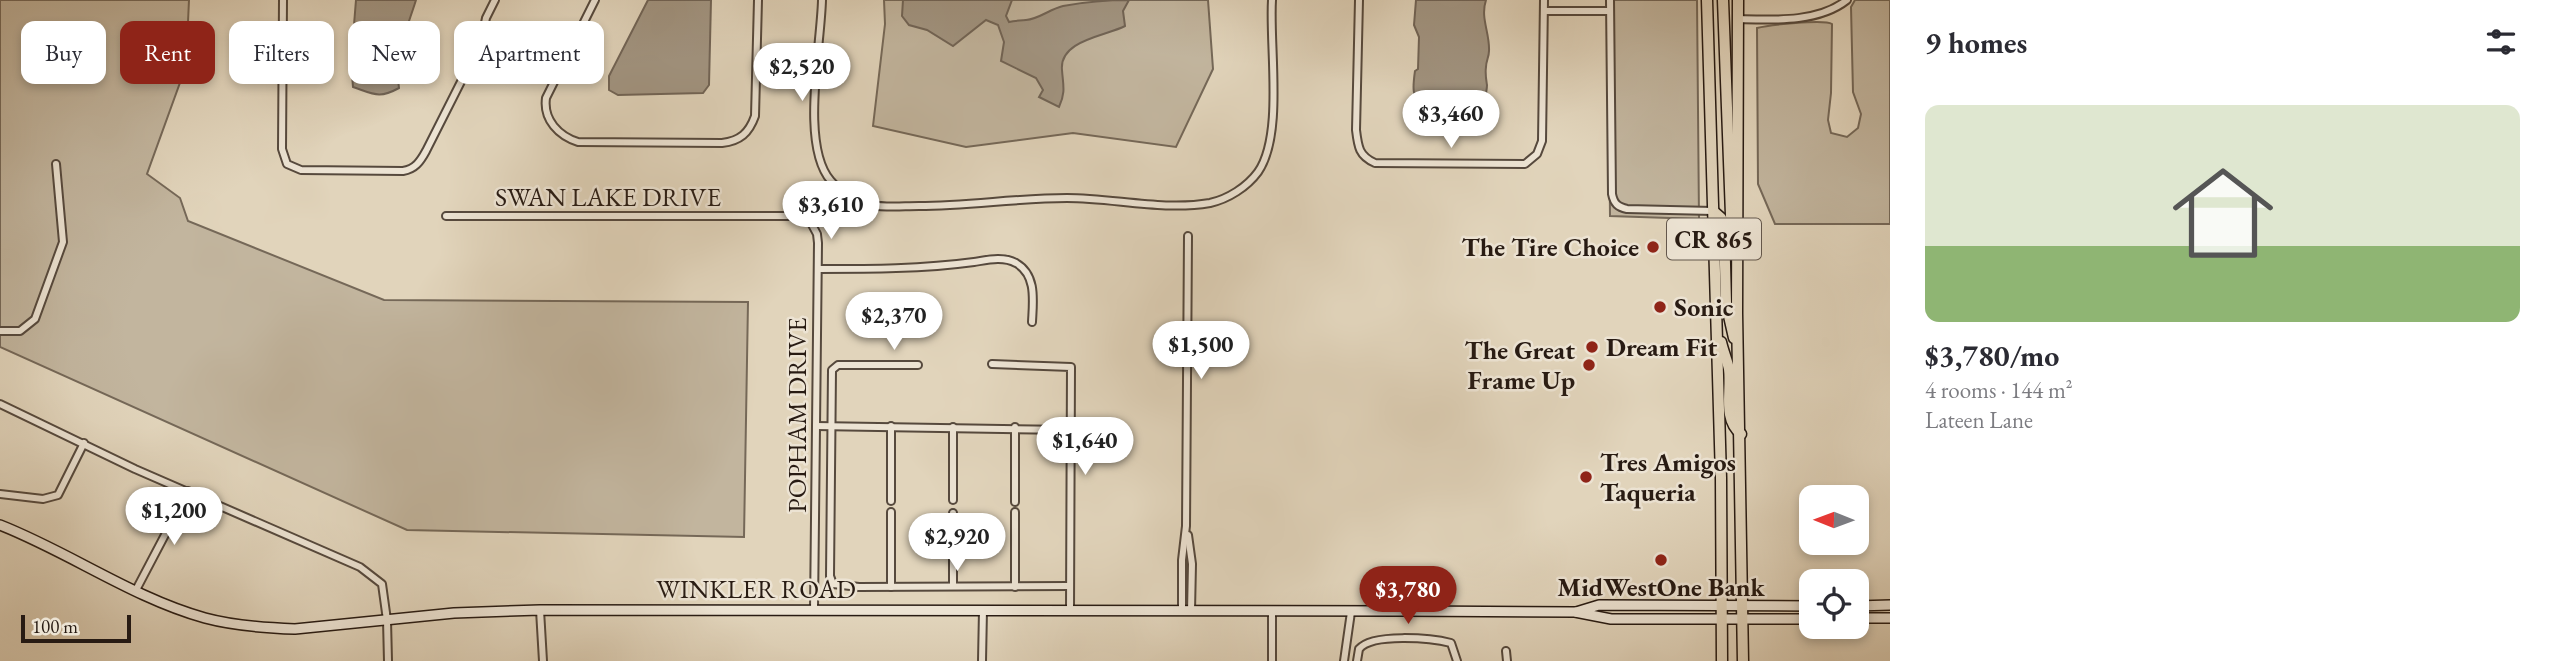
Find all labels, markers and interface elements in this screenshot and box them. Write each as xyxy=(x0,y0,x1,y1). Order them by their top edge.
chip: Buy xyxy=(21,21,106,84)
chip: Rent xyxy=(120,21,215,84)
chip: Filters xyxy=(229,21,334,84)
chip: New xyxy=(348,21,440,84)
chip: Apartment xyxy=(454,21,604,84)
text: 9 homes xyxy=(1925,23,2027,62)
icon: filters xyxy=(2482,23,2520,61)
pin: $2,520 xyxy=(745,43,859,103)
text: $2,520 xyxy=(770,51,834,81)
pin: $3,460 xyxy=(1394,90,1508,150)
text: $3,460 xyxy=(1419,98,1483,128)
icon: home xyxy=(2160,150,2286,276)
street label: SWAN LAKE DRIVE xyxy=(495,180,721,214)
pin: $3,610 xyxy=(774,182,888,241)
text: $3,610 xyxy=(799,189,863,219)
road number: CR 865 xyxy=(1667,219,1761,260)
place label: The Tire Choice xyxy=(1462,230,1639,264)
marker: The Tire Choice xyxy=(1645,239,1661,255)
place label: Sonic xyxy=(1674,290,1734,324)
pin: $2,370 xyxy=(837,292,951,352)
marker: Sonic xyxy=(1652,299,1668,315)
text: $2,370 xyxy=(862,300,926,330)
street label: POPHAM DRIVE xyxy=(780,317,814,513)
pin: $1,500 xyxy=(1144,322,1258,381)
text: $1,500 xyxy=(1169,329,1233,359)
place label: Dream Fit xyxy=(1606,330,1718,364)
place label: The Great Frame Up xyxy=(1465,333,1575,397)
text: $3,780/mo xyxy=(1925,336,2059,375)
marker: Dream Fit xyxy=(1584,339,1600,355)
marker: The Great Frame Up xyxy=(1581,357,1597,373)
text: 4 rooms · 144 m² xyxy=(1925,375,2073,405)
text: Lateen Lane xyxy=(1925,405,2033,435)
pin: $1,640 xyxy=(1028,418,1142,477)
text: $1,640 xyxy=(1053,425,1117,455)
place label: Tres Amigos Taqueria xyxy=(1600,445,1736,509)
marker: Tres Amigos Taqueria xyxy=(1578,469,1594,485)
north arrow xyxy=(1799,485,1869,555)
map controls xyxy=(1799,485,1869,639)
pin: $1,200 xyxy=(117,488,231,547)
text: $1,200 xyxy=(142,495,206,525)
pin: $2,920 xyxy=(900,514,1014,573)
text: $2,920 xyxy=(925,521,989,551)
marker: MidWestOne Bank xyxy=(1653,552,1669,568)
pin: $3,780 xyxy=(1351,566,1465,626)
button: locate xyxy=(1799,569,1869,639)
place label: MidWestOne Bank xyxy=(1557,570,1765,604)
street label: WINKLER ROAD xyxy=(656,572,856,606)
text: $3,780 xyxy=(1376,574,1440,604)
scale bar xyxy=(21,612,131,644)
text: 100 m xyxy=(32,614,78,639)

